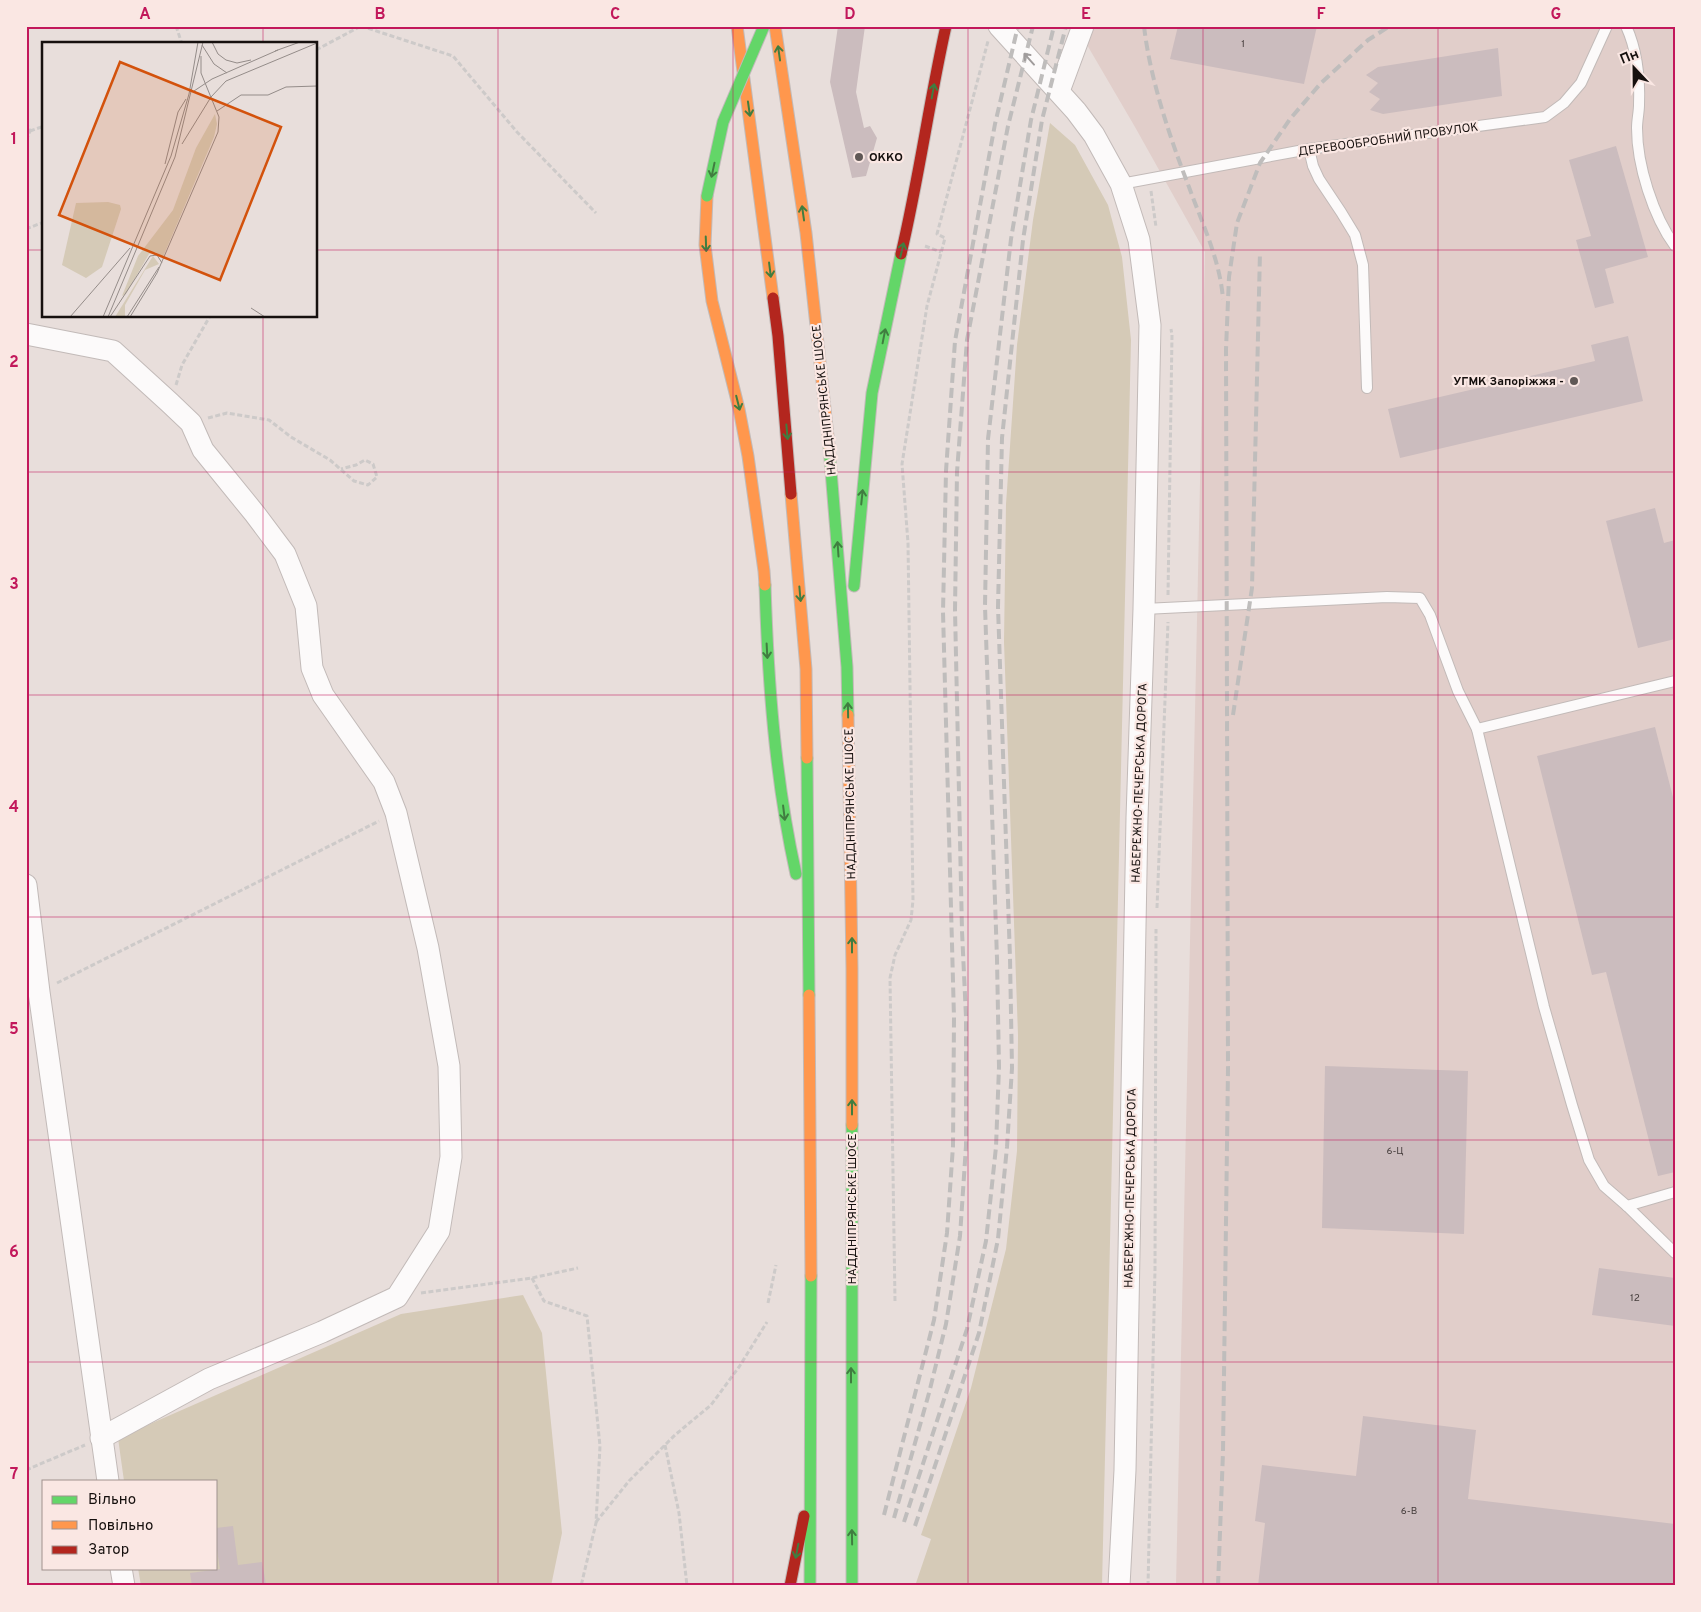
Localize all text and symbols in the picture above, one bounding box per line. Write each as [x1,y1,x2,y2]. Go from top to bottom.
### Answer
text: A [139,5,151,25]
text: B [374,5,386,25]
text: C [610,5,620,25]
text: D [844,5,856,25]
text: E [1081,5,1091,25]
text: F [1316,5,1326,25]
text: G [1551,5,1561,25]
house number: 1 [1241,38,1245,51]
inset map [42,42,318,318]
north arrow [1608,42,1658,92]
one-way arrow [774,45,784,61]
text: Пн [1618,46,1642,69]
one-way arrow [1023,52,1035,65]
one-way arrow [928,83,938,99]
one-way arrow [744,101,754,117]
street label: ДЕРЕВООБРОБНИЙ ПРОВУЛОК [1297,119,1479,161]
text: 1 [11,130,17,150]
place label: ОККО [869,150,903,166]
marker: ОККО [853,151,865,163]
one-way arrow [707,162,717,178]
one-way arrow [798,206,808,222]
one-way arrow [701,236,711,252]
one-way arrow [898,243,907,259]
one-way arrow [765,262,775,278]
street label: НАДДНІПРЯНСЬКЕ ШОСЕ [809,324,841,476]
one-way arrow [879,328,889,344]
text: 2 [9,353,19,373]
place label: УГМК Запоріжжя - [1453,374,1564,390]
marker: УГМК Запоріжжя - [1568,375,1580,387]
one-way arrow [734,395,743,411]
one-way arrow [782,424,791,440]
one-way arrow [857,489,867,505]
one-way arrow [833,541,843,557]
text: 3 [9,575,19,595]
one-way arrow [795,586,804,602]
one-way arrow [763,643,772,659]
street label: НАБЕРЕЖНО-ПЕЧЕРСЬКА ДОРОГА [1129,683,1151,883]
one-way arrow [844,702,853,718]
street label: НАДДНІПРЯНСЬКЕ ШОСЕ [842,728,860,880]
text: 4 [9,798,19,818]
one-way arrow [779,804,789,820]
one-way arrow [847,937,857,953]
text: 5 [9,1020,19,1040]
street label: НАБЕРЕЖНО-ПЕЧЕРСЬКА ДОРОГА [1121,1088,1141,1288]
one-way arrow [847,1099,857,1116]
street label: НАДДНІПРЯНСЬКЕ ШОСЕ [845,1133,861,1285]
house number: 6-Ц [1386,1145,1404,1158]
text: 6 [9,1243,19,1263]
house number: 12 [1630,1292,1640,1305]
one-way arrow [846,1367,856,1383]
text: 7 [10,1465,18,1485]
legend [42,1480,218,1570]
text: Вільно [88,1491,136,1510]
house number: 6-В [1401,1505,1417,1518]
text: Повільно [88,1517,153,1536]
one-way arrow [847,1529,856,1545]
text: Затор [88,1541,129,1560]
one-way arrow [791,1542,801,1558]

